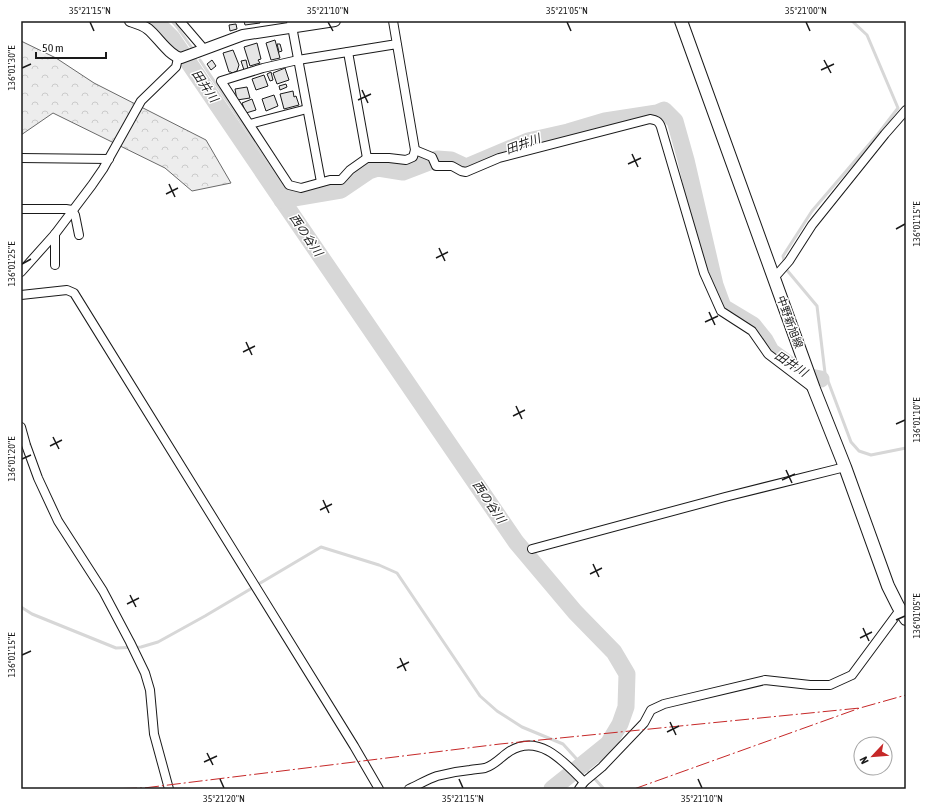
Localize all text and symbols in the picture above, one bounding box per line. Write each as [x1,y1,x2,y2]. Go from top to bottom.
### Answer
text: 35°21'15"N [69,5,111,16]
text: 35°21'10"N [307,5,349,16]
text: 35°21'05"N [546,5,588,16]
text: 35°21'00"N [785,5,827,16]
scale bar [36,34,106,60]
text: 50 m [42,41,64,55]
text: 136°01'30"E [6,45,17,90]
water label: 田井川 [189,67,222,106]
water label: 田井川 [504,131,544,157]
text: 136°01'15"E [911,201,922,246]
water label: 西の谷川 [287,211,326,260]
text: 136°01'25"E [6,241,17,286]
street label: 中野新旭線 [775,294,805,350]
water label: 田井川 [772,348,812,381]
text: 136°01'10"E [911,397,922,442]
text: 136°01'20"E [6,436,17,481]
water label: 西の谷川 [470,478,509,527]
text: 136°01'05"E [911,593,922,638]
text: 136°01'15"E [6,632,17,677]
north arrow [853,736,893,776]
text: N [857,755,871,766]
text: 35°21'20"N [203,793,245,804]
text: 35°21'15"N [442,793,484,804]
text: 35°21'10"N [681,793,723,804]

